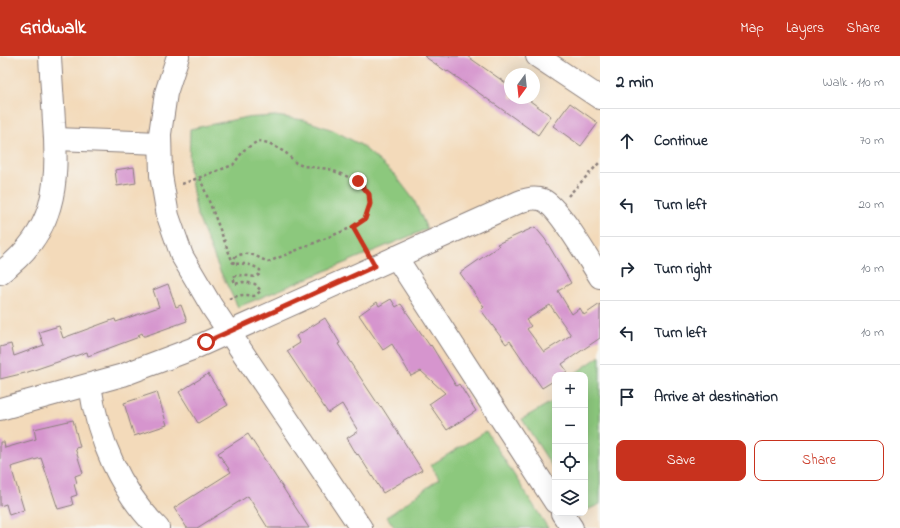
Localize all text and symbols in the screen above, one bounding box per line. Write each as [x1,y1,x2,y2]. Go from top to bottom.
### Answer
text: Gridwalk [20,15,86,42]
text: Map [740,18,764,39]
text: Layers [786,18,824,39]
text: Share [846,18,880,39]
north arrow [504,68,540,104]
text: 2 min [616,70,653,95]
text: Walk · 110 m [823,73,884,92]
icon: ahead [616,130,638,152]
text: Continue [654,130,708,152]
text: 70 m [860,131,884,150]
route end [349,172,367,190]
icon: left [616,194,638,216]
text: Turn left [654,194,707,216]
text: 20 m [859,195,884,214]
icon: right [616,258,638,280]
text: Turn right [654,258,712,280]
text: 10 m [861,259,884,278]
icon: left [616,322,638,344]
text: Turn left [654,322,707,344]
text: 10 m [861,323,884,342]
route start [197,333,215,351]
map controls [552,372,588,516]
button: + [552,372,588,408]
icon: arrive [616,386,638,408]
text: Arrive at destination [654,386,778,408]
button: − [552,408,588,444]
button: Save [616,440,746,481]
button: Share [754,440,884,481]
button: locate [552,444,588,480]
button: layers [552,480,588,516]

